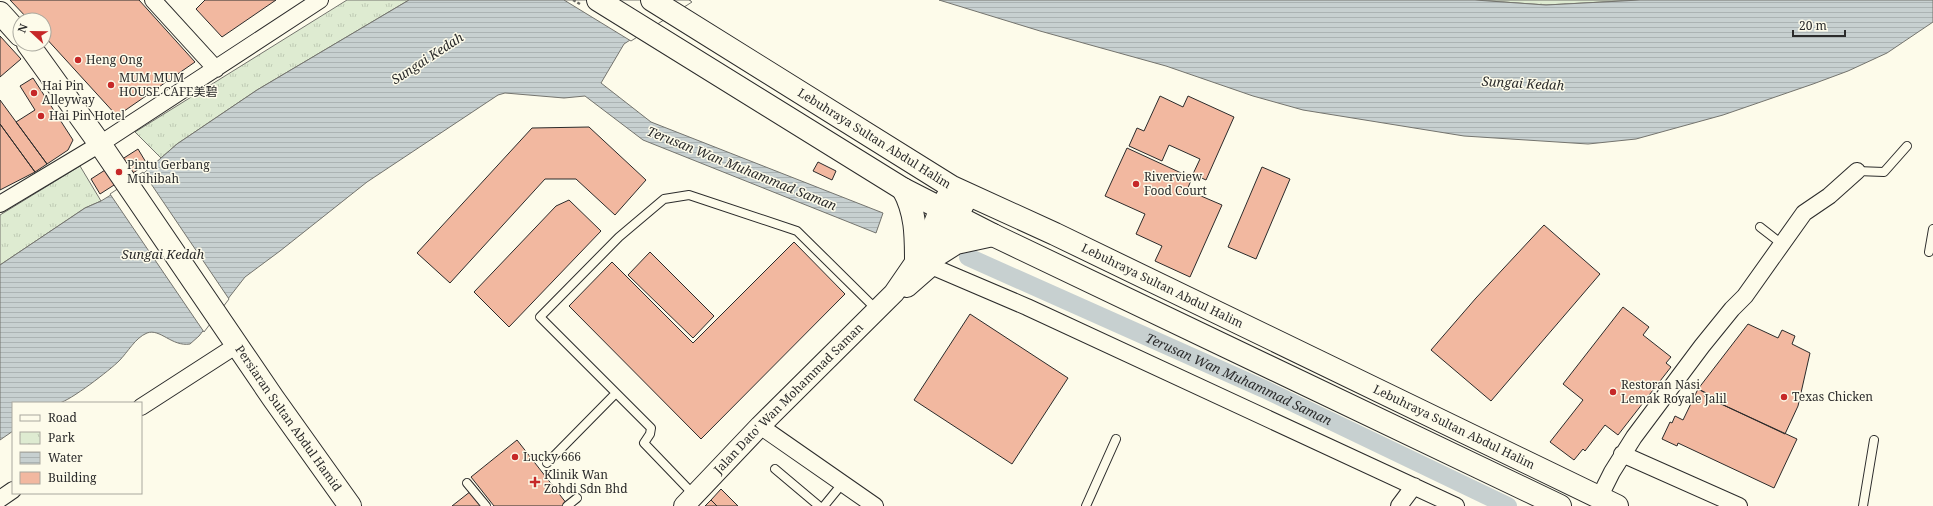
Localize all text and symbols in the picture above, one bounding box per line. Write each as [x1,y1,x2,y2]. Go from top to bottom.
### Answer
north arrow [12,12,52,52]
scale bar [1793,12,1845,38]
text: 20 m [1799,17,1827,34]
text: N [14,21,31,35]
water label: Sungai Kedah [387,28,467,88]
place label: Heng Ong [86,51,143,68]
marker: Heng Ong [73,55,83,65]
place label: MUM MUM HOUSE CAFE美碧 [119,69,218,100]
water label: Sungai Kedah [1481,72,1565,94]
place label: Hai Pin Alleyway [42,77,95,108]
marker: MUM MUM HOUSE CAFE美碧 [106,80,116,90]
street label: Lebuhraya Sultan Abdul Halim [795,84,955,192]
marker: Hai Pin Alleyway [29,88,39,98]
place label: Hai Pin Hotel [49,107,125,124]
marker: Hai Pin Hotel [36,111,46,121]
water label: Terusan Wan Muhammad Saman [645,122,840,214]
place label: Pintu Gerbang Muhibah [127,156,210,187]
marker: Pintu Gerbang Muhibah [114,167,124,177]
place label: Riverview Food Court [1144,168,1207,199]
marker: Riverview Food Court [1131,179,1141,189]
street label: Lebuhraya Sultan Abdul Halim [1079,239,1246,332]
water label: Sungai Kedah [122,245,205,263]
street label: Jalan Dato' Wan Mohammad Saman [709,319,867,478]
water label: Terusan Wan Muhammad Saman [1143,328,1335,429]
street label: Persiaran Sultan Abdul Hamid [232,342,346,495]
place label: Restoran Nasi Lemak Royale Jalil [1621,376,1727,407]
street label: Lebuhraya Sultan Abdul Halim [1370,380,1538,473]
marker: Restoran Nasi Lemak Royale Jalil [1608,387,1618,397]
place label: Texas Chicken [1792,388,1873,405]
marker: Texas Chicken [1779,392,1789,402]
legend [12,402,142,494]
text: Road [48,409,78,426]
text: Park [48,429,76,446]
place label: Lucky 666 [523,448,581,465]
text: Water [48,449,83,466]
marker: Lucky 666 [510,452,520,462]
place label: Klinik Wan Zohdi Sdn Bhd [544,466,628,497]
text: Building [48,469,97,486]
marker: Klinik Wan Zohdi Sdn Bhd [529,476,541,488]

